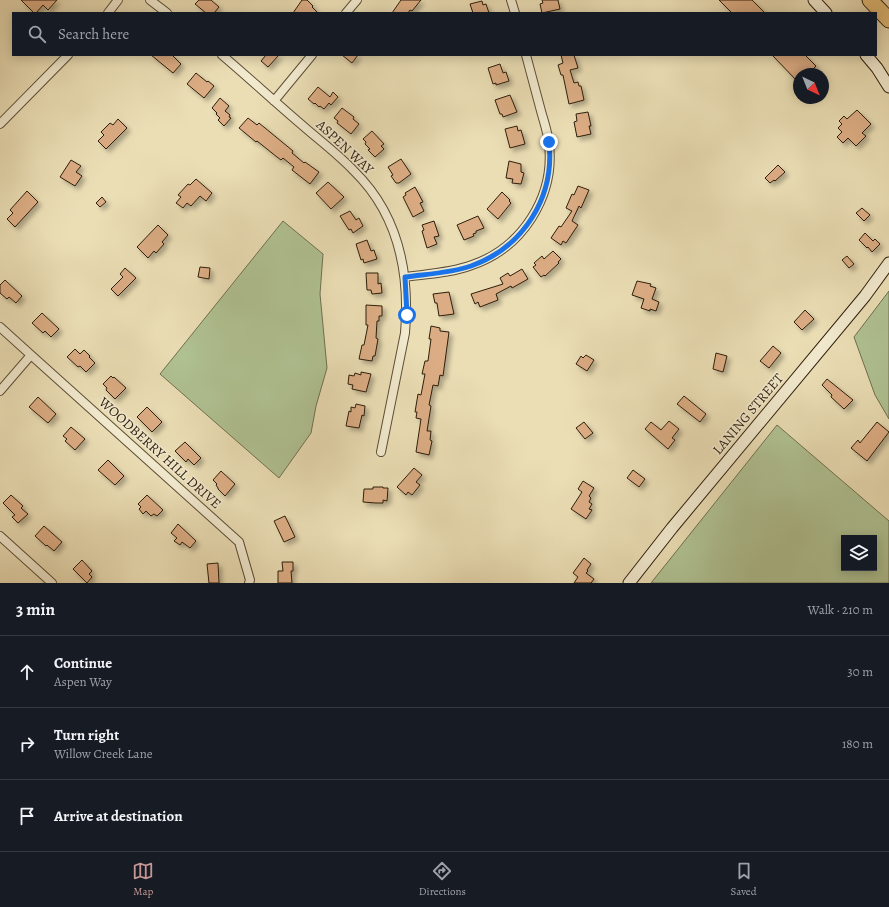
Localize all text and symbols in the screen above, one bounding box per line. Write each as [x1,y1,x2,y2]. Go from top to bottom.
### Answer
search box [12,12,877,56]
icon: search [26,23,48,45]
text: Search here [58,24,129,44]
north arrow [793,68,829,104]
street label: ASPEN WAY [311,115,378,179]
route end [540,133,558,151]
route start [398,306,416,324]
street label: LANING STREET [708,369,788,459]
street label: WOODBERRY HILL DRIVE [94,392,225,513]
map controls [841,535,877,571]
button: layers [841,535,877,571]
text: 3 min [16,598,55,621]
text: Walk · 210 m [808,601,873,618]
text: Continue [54,653,112,673]
icon: ahead [16,661,38,683]
text: 30 m [847,663,873,680]
text: Aspen Way [54,673,112,690]
text: Turn right [54,725,119,745]
icon: right [16,733,38,755]
text: 180 m [842,735,873,752]
text: Willow Creek Lane [54,745,153,762]
icon: arrive [16,805,38,827]
text: Arrive at destination [54,806,183,826]
tab: Map [132,860,154,899]
tab: Directions [419,860,466,899]
tab: Saved [731,860,757,899]

